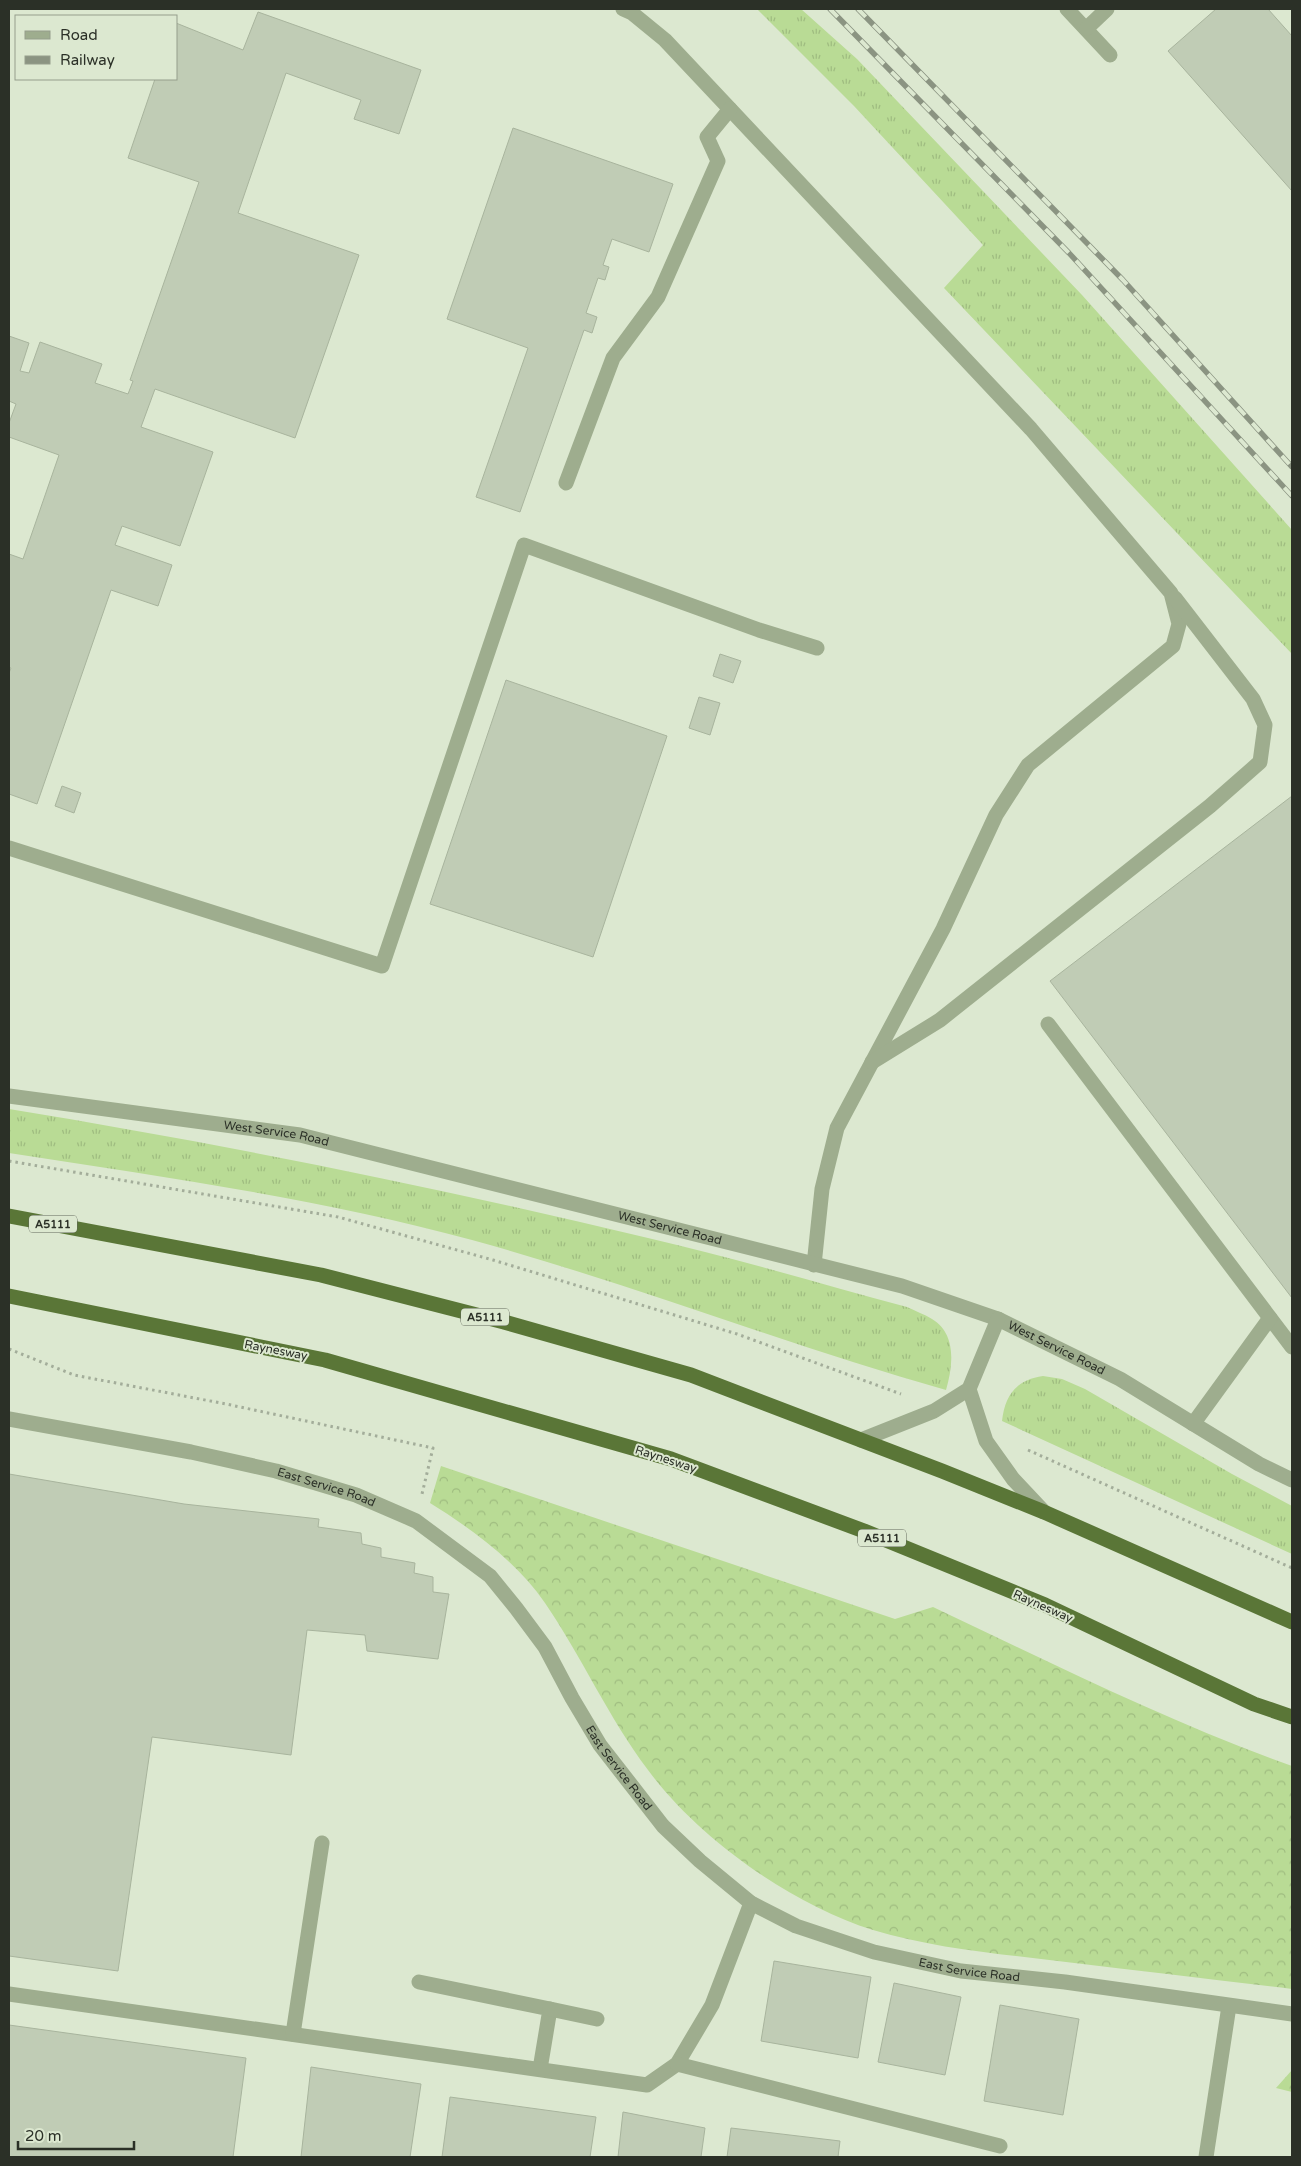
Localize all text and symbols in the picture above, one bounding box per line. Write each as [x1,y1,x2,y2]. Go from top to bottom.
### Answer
legend [15,15,178,80]
text: Road [60,26,98,44]
text: Railway [60,51,115,69]
street label: West Service Road [223,1118,330,1149]
street label: West Service Road [617,1208,723,1248]
road number: A5111 [29,1216,77,1232]
road number: A5111 [461,1308,509,1325]
street label: West Service Road [1006,1318,1107,1378]
street label: Raynesway [243,1337,309,1363]
street label: Raynesway [633,1442,699,1476]
street label: East Service Road [276,1465,378,1510]
road number: A5111 [858,1530,906,1546]
street label: Raynesway [1011,1587,1076,1626]
street label: East Service Road [583,1723,655,1813]
street label: East Service Road [917,1955,1021,1984]
scale bar [18,2118,134,2150]
text: 20 m [25,2127,62,2145]

